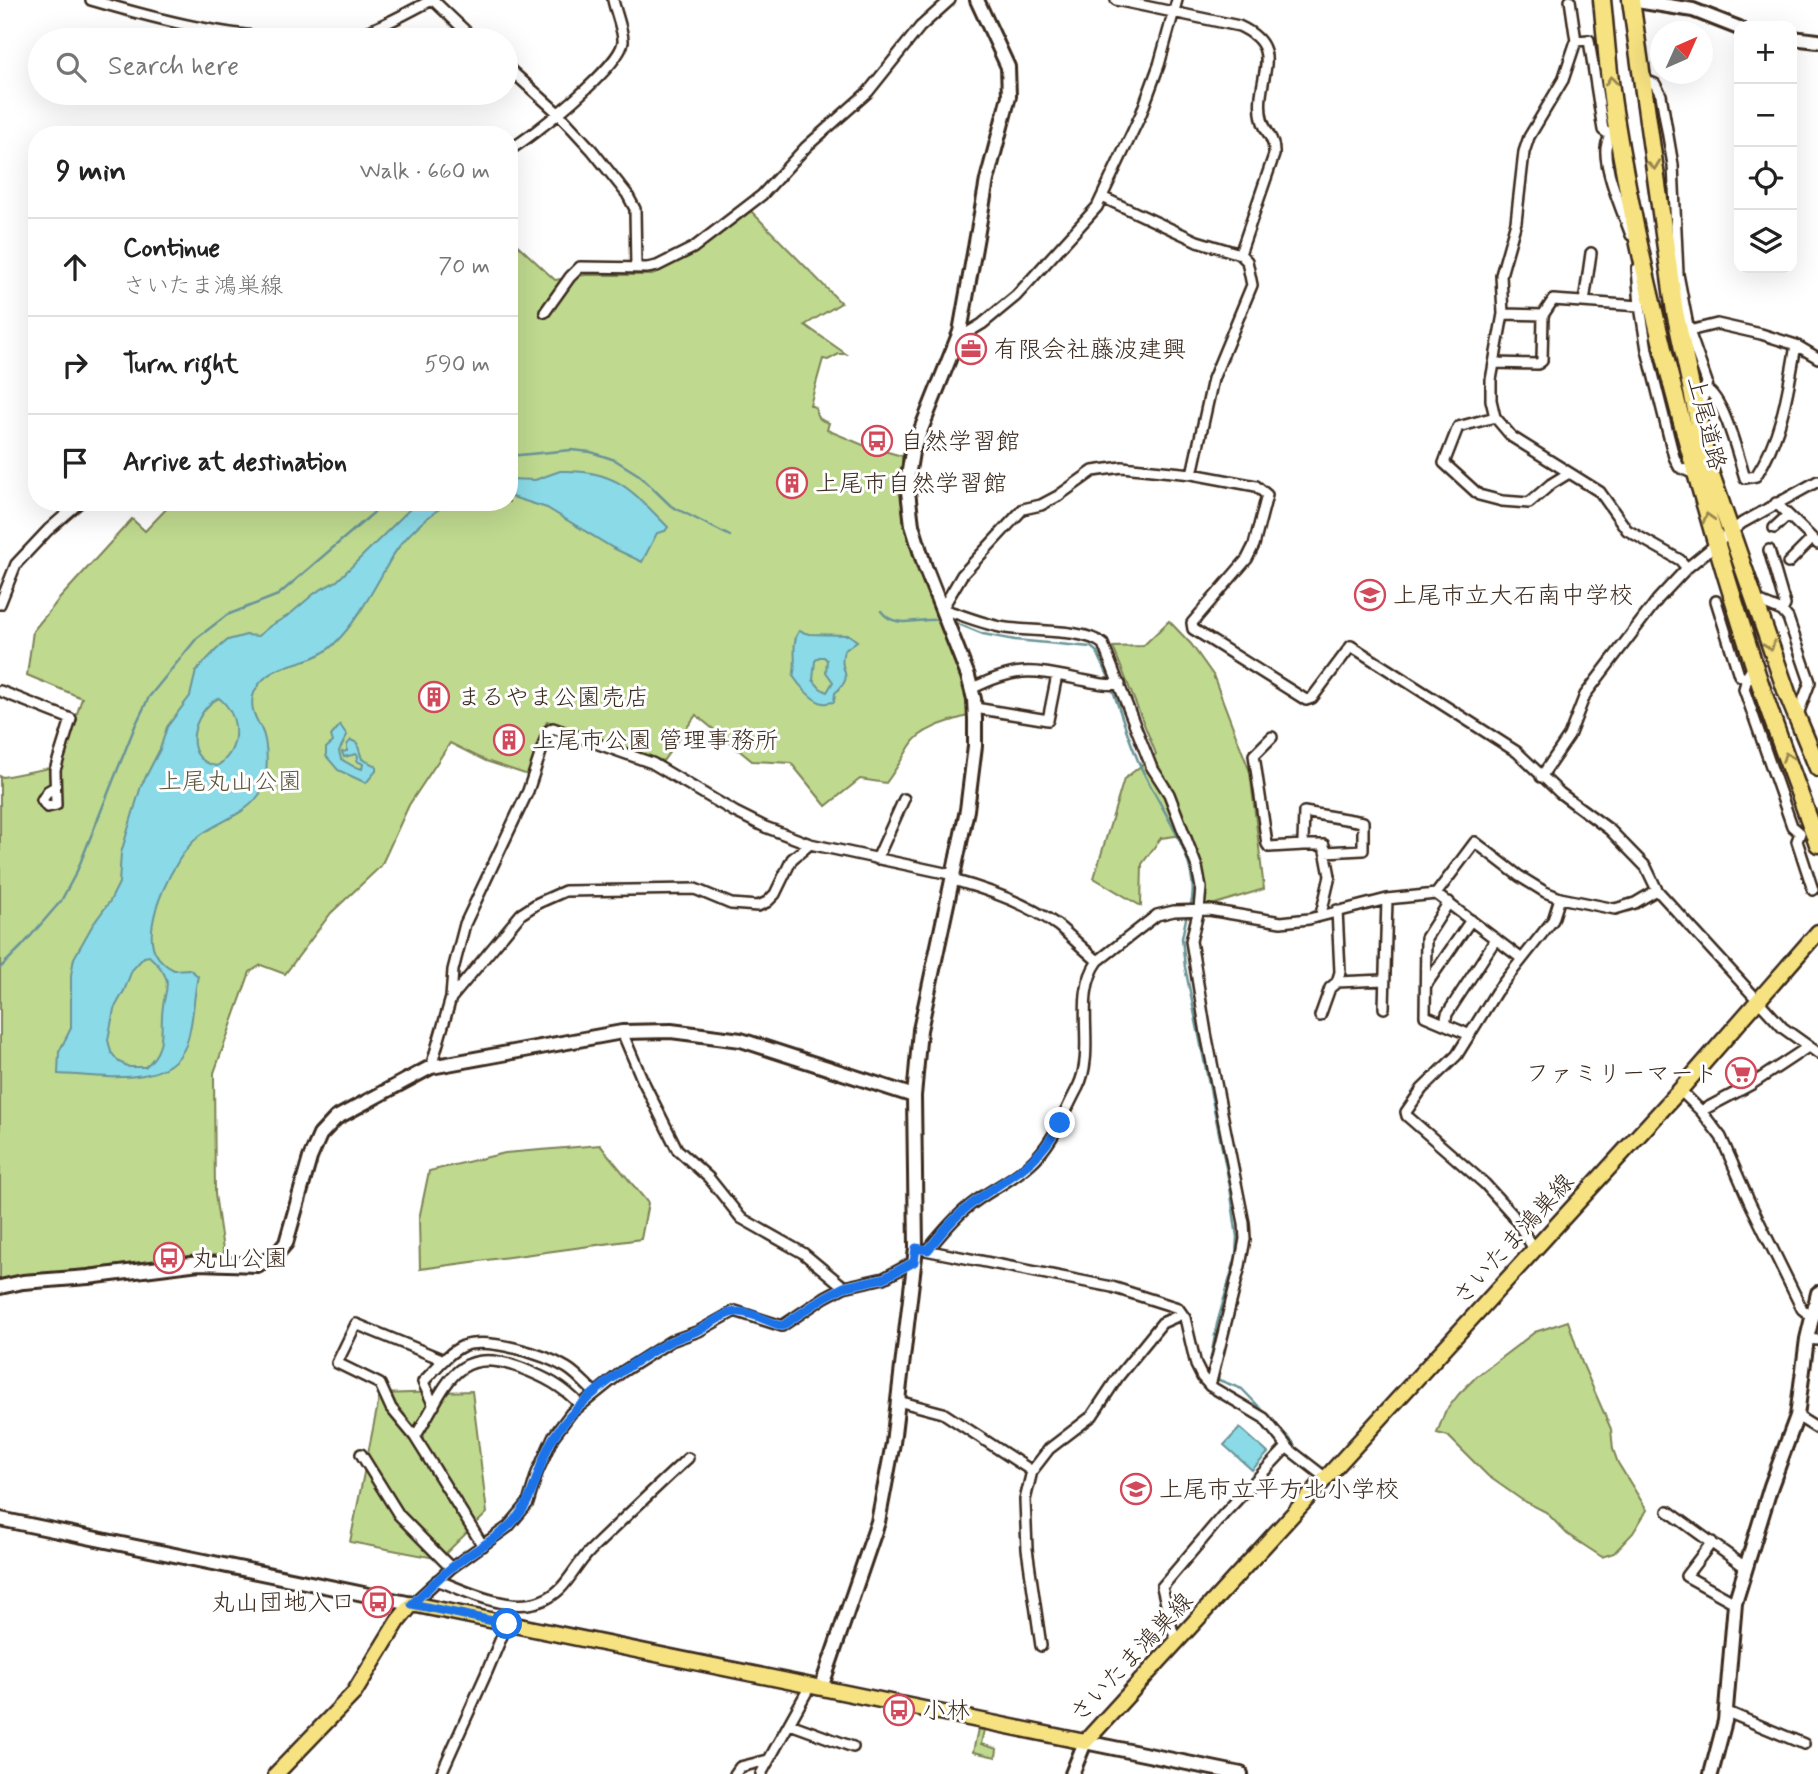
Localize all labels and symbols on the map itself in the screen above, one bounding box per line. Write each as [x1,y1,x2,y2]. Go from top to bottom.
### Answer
north arrow [1650,21,1713,84]
one-way arrow [1603,75,1618,87]
one-way arrow [1646,159,1661,171]
office icon: 有限会社藤波建興 [954,332,988,366]
place label: 有限会社藤波建興 [994,335,1186,366]
street label: 上尾道路 [1679,373,1732,474]
bus stop icon: 自然学習館 [860,424,894,458]
place label: 自然学習館 [900,427,1020,458]
building icon: 上尾市自然学習館 [775,466,809,500]
place label: 上尾市自然学習館 [815,469,1007,500]
one-way arrow [1702,512,1717,524]
school or university icon: 上尾市立大石南中学校 [1353,578,1387,612]
place label: 上尾市立大石南中学校 [1393,581,1633,612]
one-way arrow [1762,640,1776,652]
building icon: まるやま公園売店 [417,680,451,714]
place label: まるやま公園売店 [457,683,649,714]
building icon: 上尾市公園 管理事務所 [492,723,526,757]
place label: 上尾市公園 管理事務所 [532,726,778,757]
one-way arrow [1781,751,1795,763]
park label: 上尾丸山公園 [158,767,302,798]
supermarket icon: ファミリーマート [1724,1056,1758,1090]
place label: ファミリーマート [1526,1059,1718,1090]
route end [1044,1107,1075,1138]
street label: さいたま鴻巣線 [1447,1168,1582,1312]
bus stop icon: 丸山公園 [152,1241,186,1275]
place label: 丸山公園 [192,1244,288,1275]
school or university icon: 上尾市立平方北小学校 [1119,1472,1153,1506]
place label: 上尾市立平方北小学校 [1159,1475,1399,1506]
bus stop icon: 丸山団地入口 [361,1585,395,1619]
street label: さいたま鴻巣線 [1064,1586,1200,1730]
place label: 丸山団地入口 [211,1588,355,1619]
route start [491,1608,522,1639]
bus stop icon: 小林 [882,1693,916,1727]
place label: 小林 [922,1696,970,1727]

